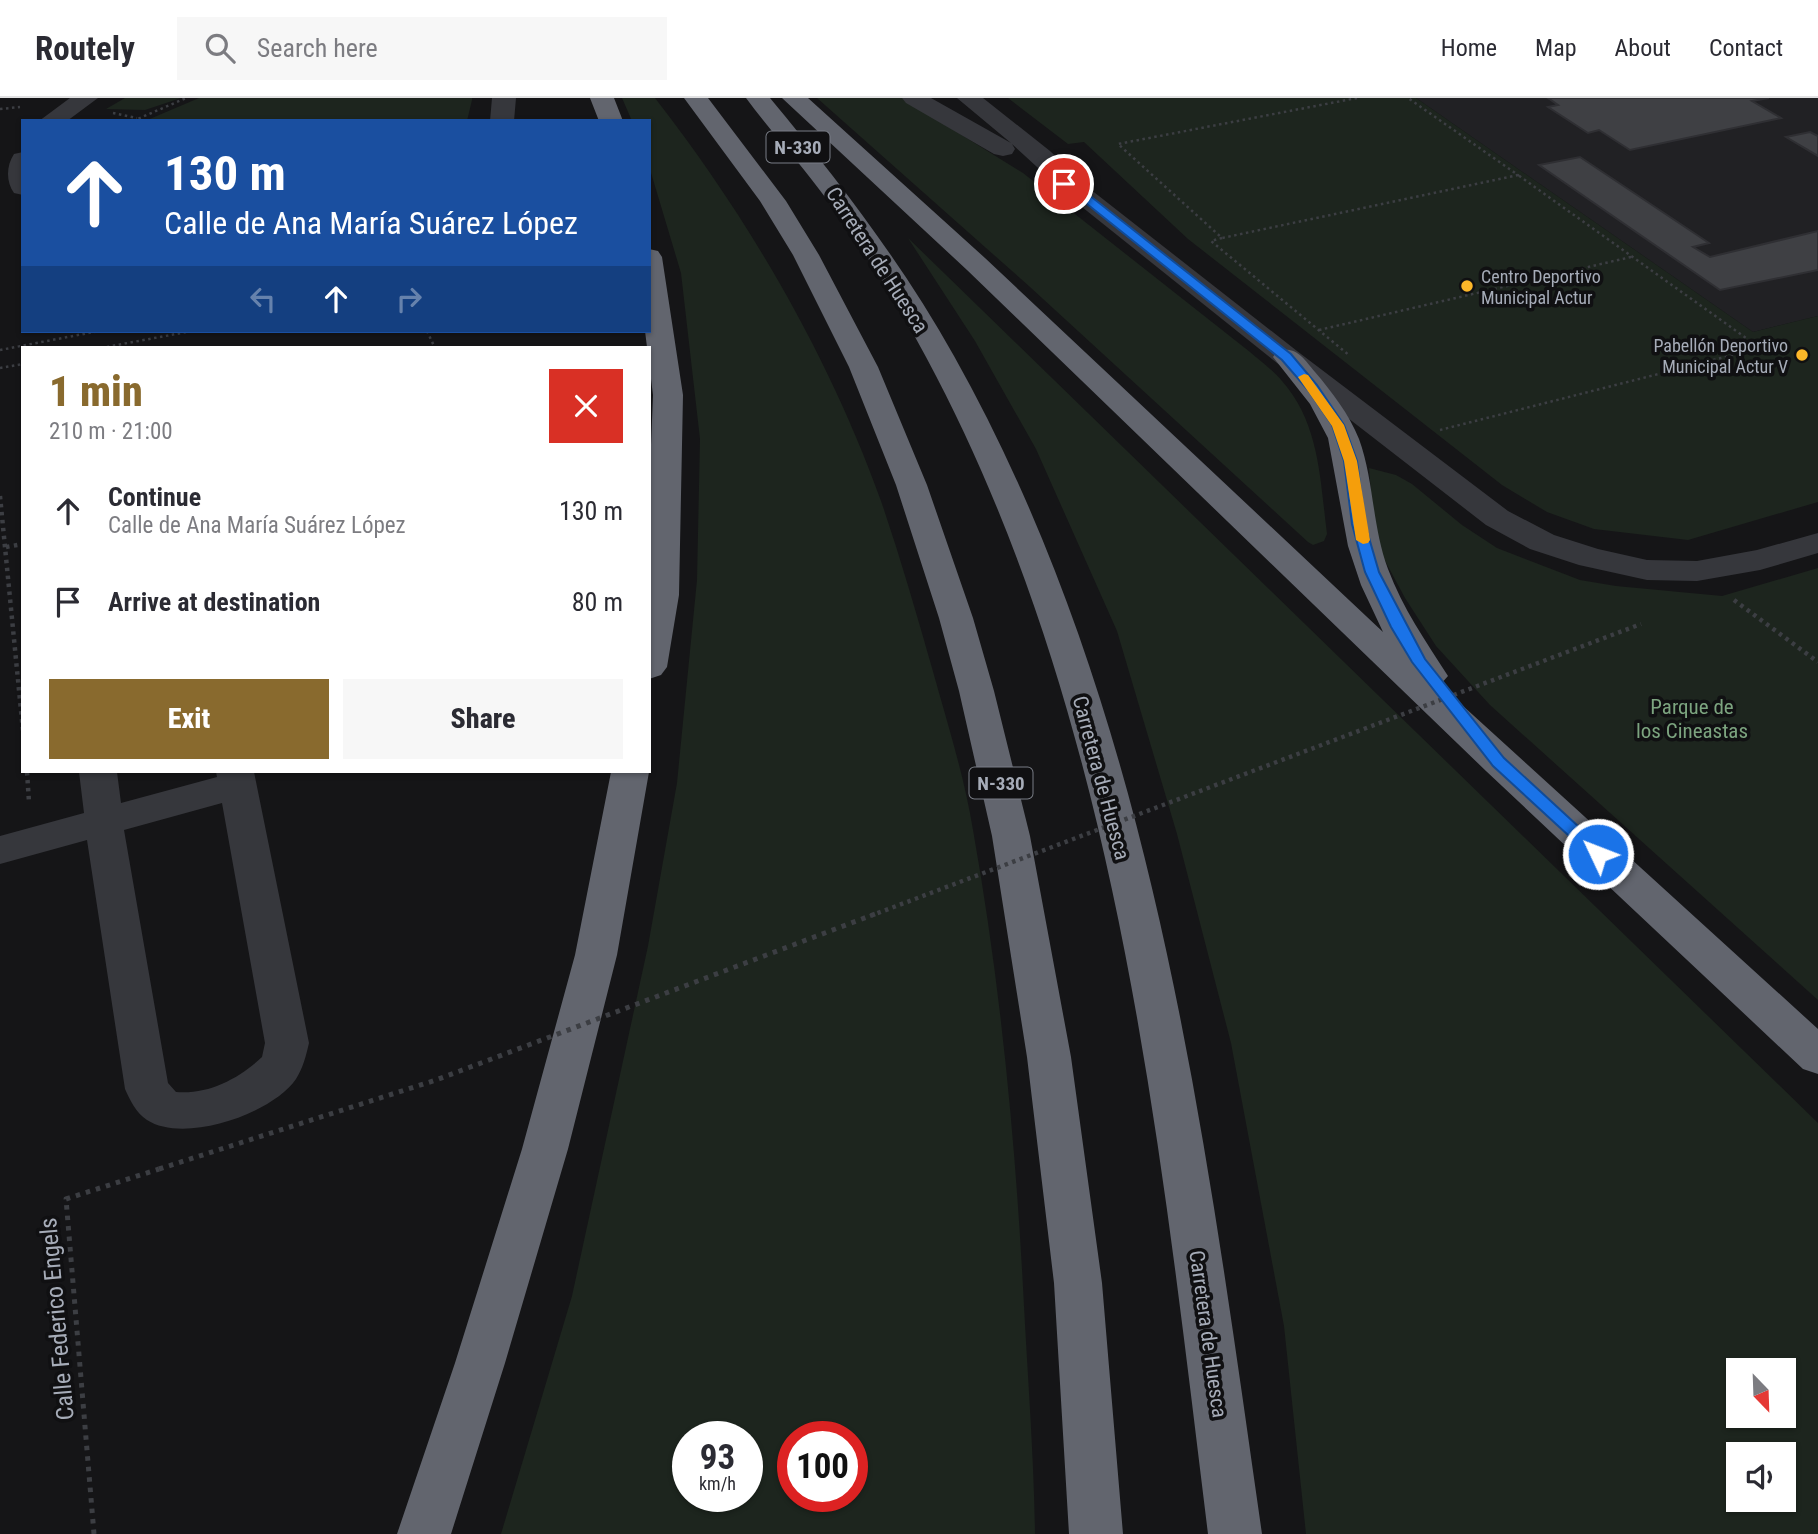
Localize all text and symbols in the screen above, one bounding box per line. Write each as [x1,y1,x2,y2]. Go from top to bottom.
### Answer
search box [177,17,667,80]
text: Routely [35,29,135,68]
icon: search [201,29,239,67]
text: Search here [257,33,378,63]
text: Home [1441,34,1497,62]
text: Map [1535,34,1577,62]
text: About [1615,34,1671,62]
text: Contact [1709,34,1783,62]
road number: N-330 [766,132,830,162]
text: 130 m [164,145,286,202]
icon: ahead [49,147,140,238]
pin [1034,154,1094,214]
icon: arrive [1045,165,1083,203]
street label: Carretera de Huesca [821,183,933,337]
text: Calle de Ana María Suárez López [164,204,578,242]
place label: Centro Deportivo Municipal Actur [1481,266,1601,308]
marker: Centro Deportivo Municipal Actur [1459,278,1475,294]
icon: left [244,280,282,318]
icon: ahead [317,280,355,318]
icon: right [390,280,428,318]
place label: Pabellón Deportivo Municipal Actur V [1653,335,1788,377]
marker: Pabellón Deportivo Municipal Actur V [1794,347,1810,363]
text: 1 min [49,367,143,416]
button: close [549,369,623,443]
text: 210 m · 21:00 [49,418,173,445]
text: Continue [108,482,201,512]
icon: ahead [49,492,87,530]
text: 130 m [559,496,623,526]
text: Calle de Ana María Suárez López [108,512,406,539]
icon: arrive [49,583,87,621]
text: Arrive at destination [108,587,320,617]
text: 80 m [572,587,623,617]
button: Exit [49,679,329,759]
button: Share [343,679,623,759]
street label: Carretera de Huesca [1068,693,1134,863]
park label: Parque de los Cineastas [1636,695,1748,743]
road number: N-330 [970,768,1032,798]
position arrow [1561,817,1635,891]
street label: Calle Federico Engels [34,1217,80,1421]
street label: Carretera de Huesca [1184,1249,1232,1419]
north arrow [1726,1358,1796,1428]
map controls [1726,1358,1796,1512]
speed limit sign: 100 [777,1421,868,1512]
text: 93 [700,1437,735,1478]
button: sound [1726,1442,1796,1512]
text: km/h [699,1473,736,1494]

